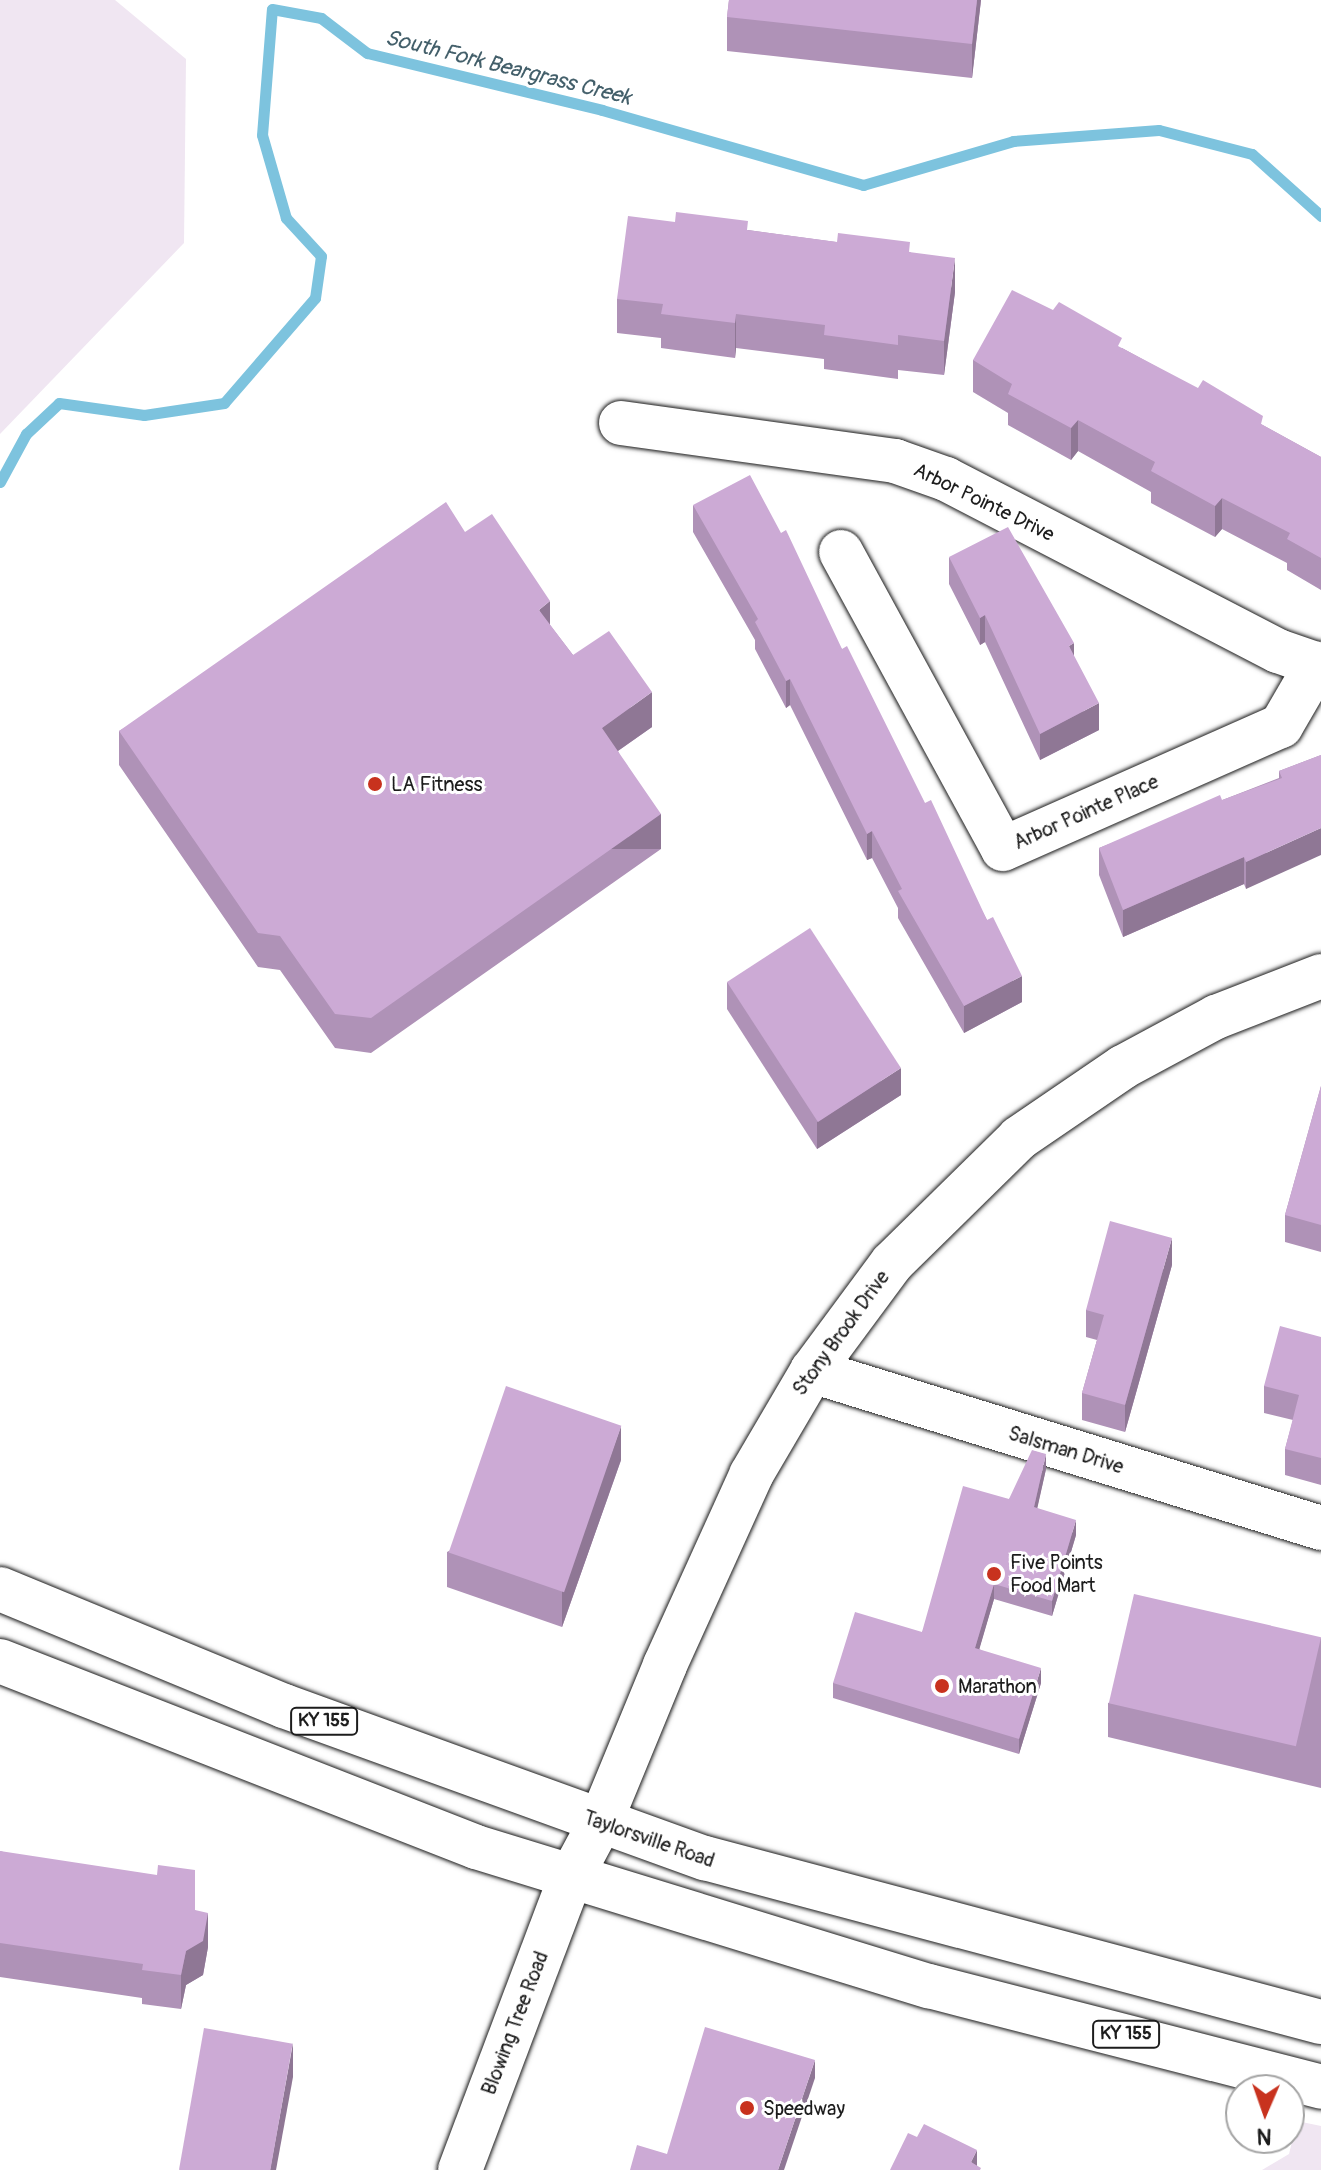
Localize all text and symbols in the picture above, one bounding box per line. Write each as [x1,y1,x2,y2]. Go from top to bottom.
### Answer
water label: South Fork Beargrass Creek [382,25,634,111]
street label: Arbor Pointe Drive [910,458,1058,546]
street label: Arbor Pointe Place [1010,769,1162,855]
place label: LA Fitness [391,772,482,796]
marker: LA Fitness [366,775,384,793]
street label: Stony Brook Drive [788,1266,894,1400]
street label: Salsman Drive [1005,1421,1127,1479]
place label: Five Points Food Mart [1010,1550,1103,1597]
marker: Five Points Food Mart [985,1565,1003,1583]
place label: Marathon [958,1674,1037,1698]
marker: Marathon [933,1677,951,1695]
road number: KY 155 [290,1707,358,1735]
street label: Taylorsville Road [580,1805,718,1873]
street label: Blowing Tree Road [477,1948,553,2098]
road number: KY 155 [1092,2020,1160,2048]
north arrow [1225,2074,1305,2154]
place label: Speedway [763,2096,845,2120]
marker: Speedway [738,2099,756,2117]
text: N [1256,2122,1272,2150]

